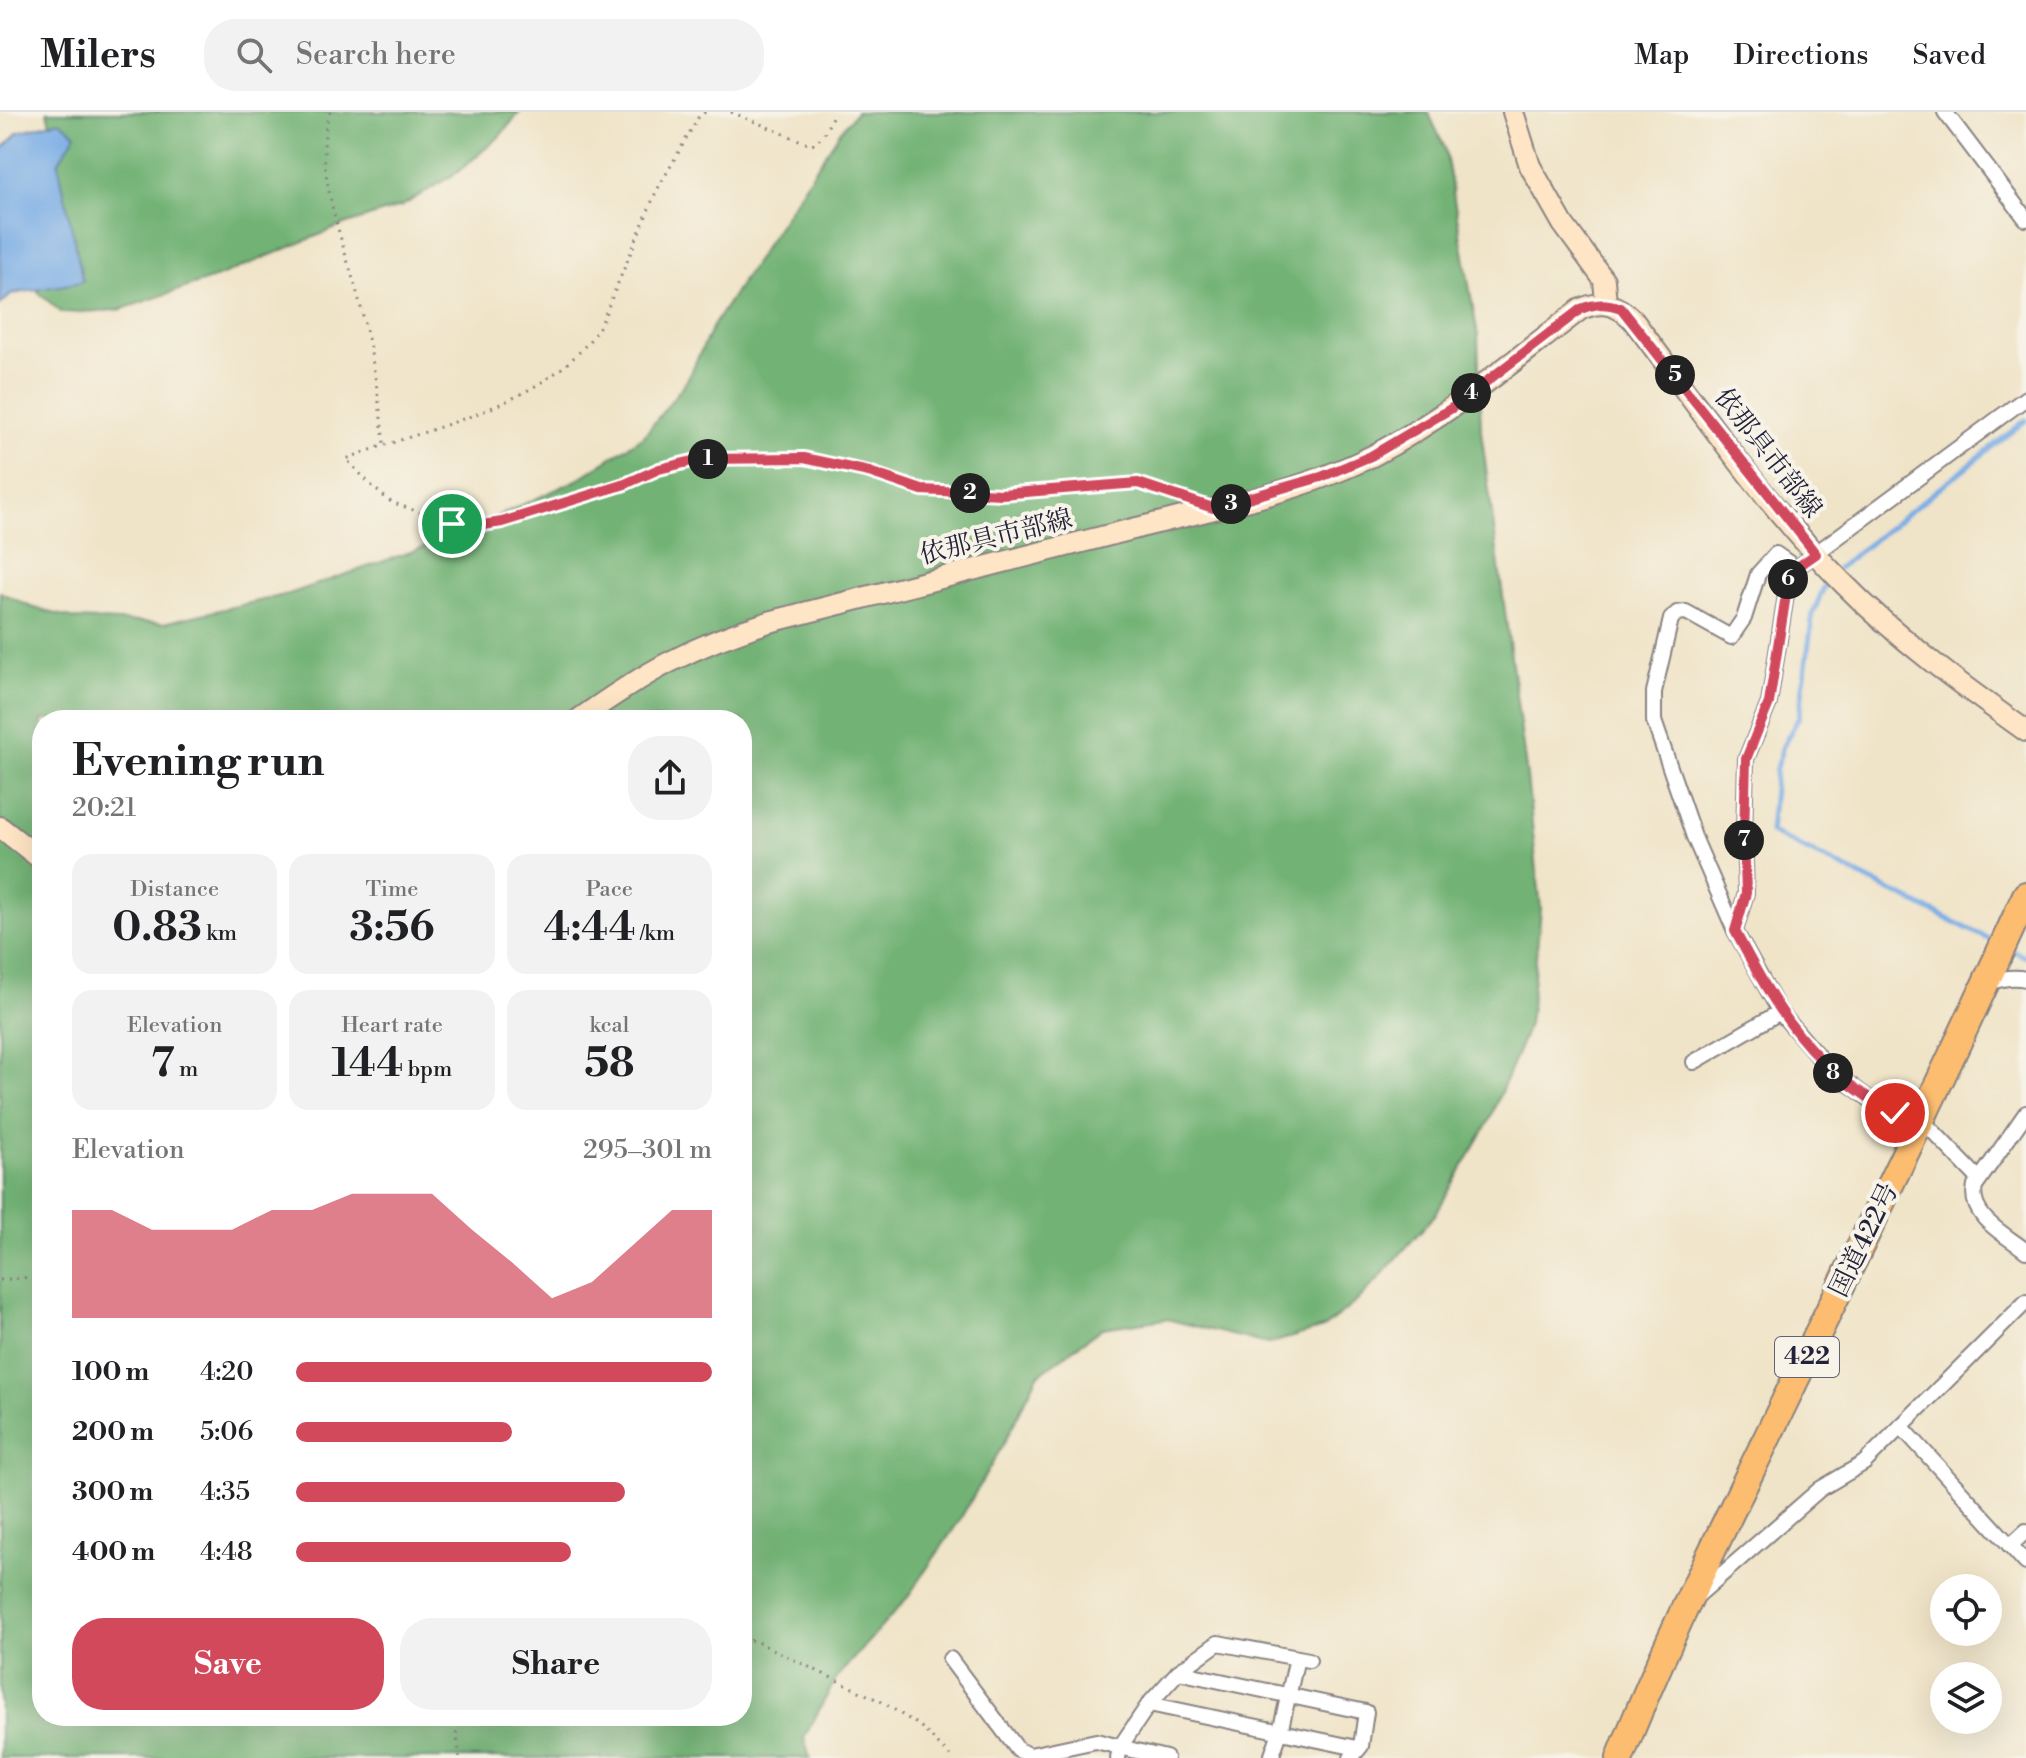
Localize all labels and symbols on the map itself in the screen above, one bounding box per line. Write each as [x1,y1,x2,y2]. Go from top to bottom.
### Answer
pin: 5 [1655,355,1695,395]
pin: 4 [1451,373,1491,413]
street label: 依那具市部線 [1707,382,1829,524]
pin: 1 [688,439,728,479]
pin: 2 [950,473,990,513]
pin: 3 [1211,484,1251,524]
pin [418,490,486,558]
street label: 依那具市部線 [916,503,1076,571]
pin: 6 [1768,559,1808,599]
pin: 7 [1724,820,1764,860]
pin: 8 [1813,1053,1853,1093]
pin [1861,1079,1929,1147]
street label: 国道422号 [1823,1178,1905,1302]
road number: 422 [1775,1337,1839,1377]

